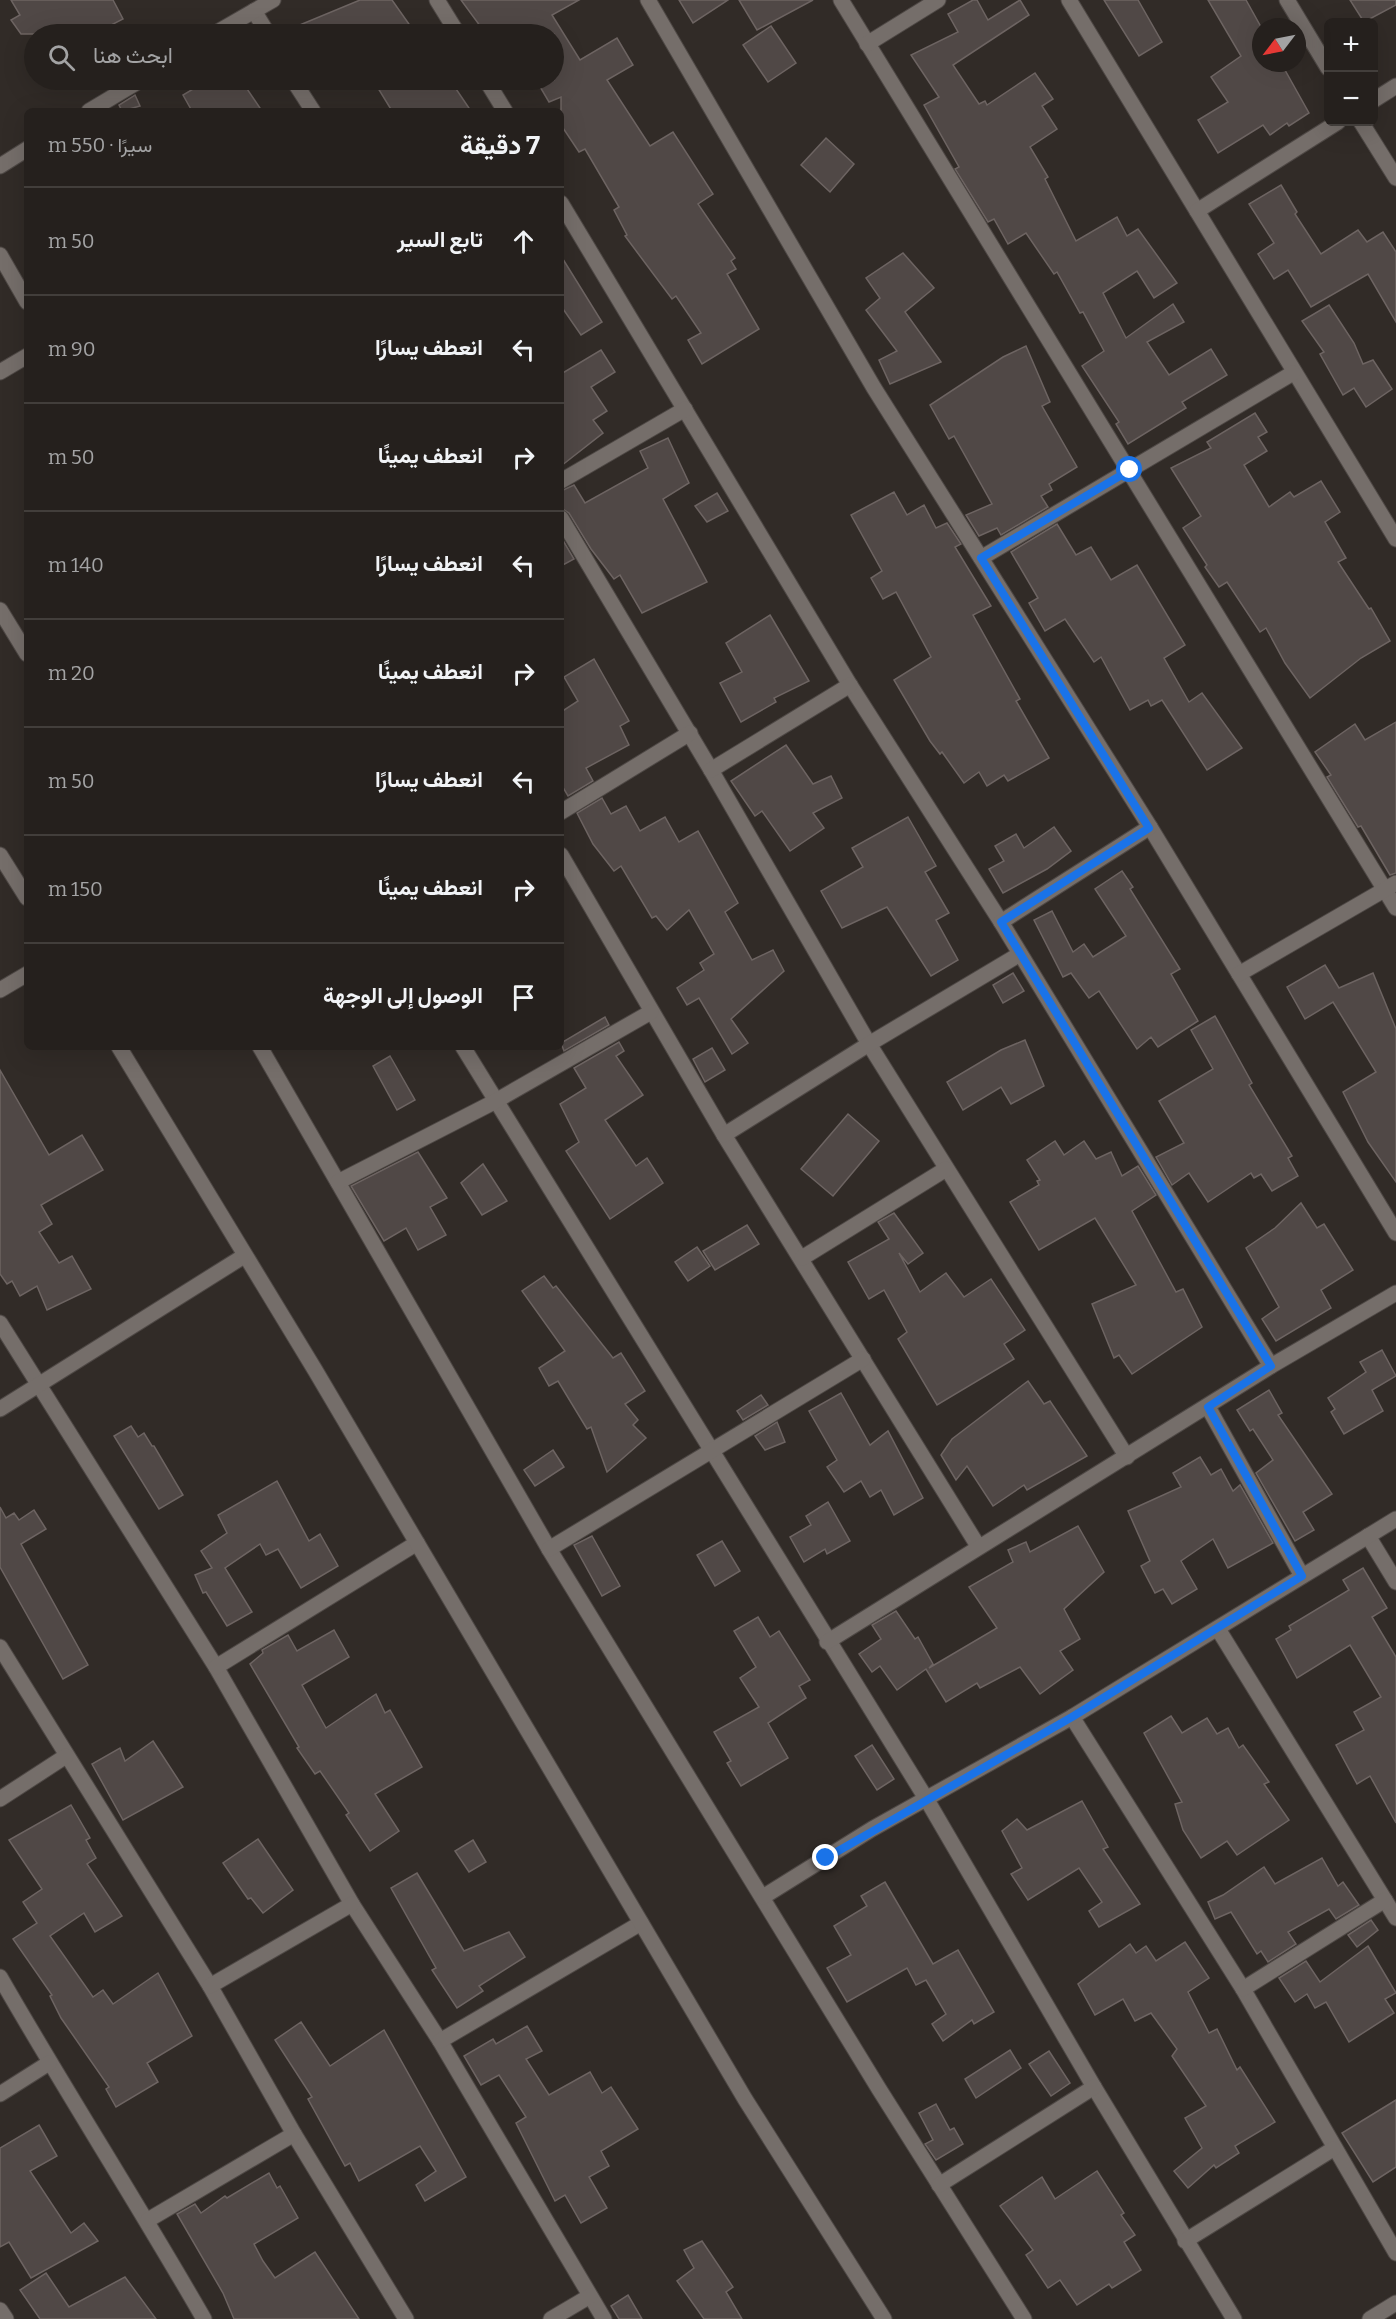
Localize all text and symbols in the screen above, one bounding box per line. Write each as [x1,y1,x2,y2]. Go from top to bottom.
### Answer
north arrow [1252,18,1306,72]
map controls [1324,18,1378,126]
button: + [1324,18,1378,72]
search box [24,24,564,90]
icon: search [45,41,78,74]
text: ابحث هنا [93,42,173,69]
button: − [1324,72,1378,126]
text: 7 دقيقة [460,130,540,161]
text: سيرًا · 550 m [48,133,152,157]
icon: ahead [507,225,540,258]
text: تابع السير [397,226,483,253]
text: 50 m [48,229,95,253]
icon: left [507,333,540,366]
text: انعطف يسارًا [375,334,483,361]
text: 90 m [48,337,96,361]
icon: right [507,441,540,474]
text: انعطف يمينًا [378,442,483,469]
text: 50 m [48,445,95,469]
route start [1116,456,1142,482]
icon: left [507,549,540,582]
text: انعطف يسارًا [375,550,483,577]
text: 140 m [48,553,104,577]
icon: right [507,657,540,690]
text: انعطف يمينًا [378,658,483,685]
text: 20 m [48,661,95,685]
icon: left [507,765,540,798]
text: انعطف يسارًا [375,766,483,793]
text: 50 m [48,769,95,793]
icon: right [507,873,540,906]
text: انعطف يمينًا [378,874,483,901]
text: 150 m [48,877,103,901]
icon: arrive [507,981,540,1014]
text: الوصول إلى الوجهة [323,982,483,1009]
route end [812,1844,838,1870]

